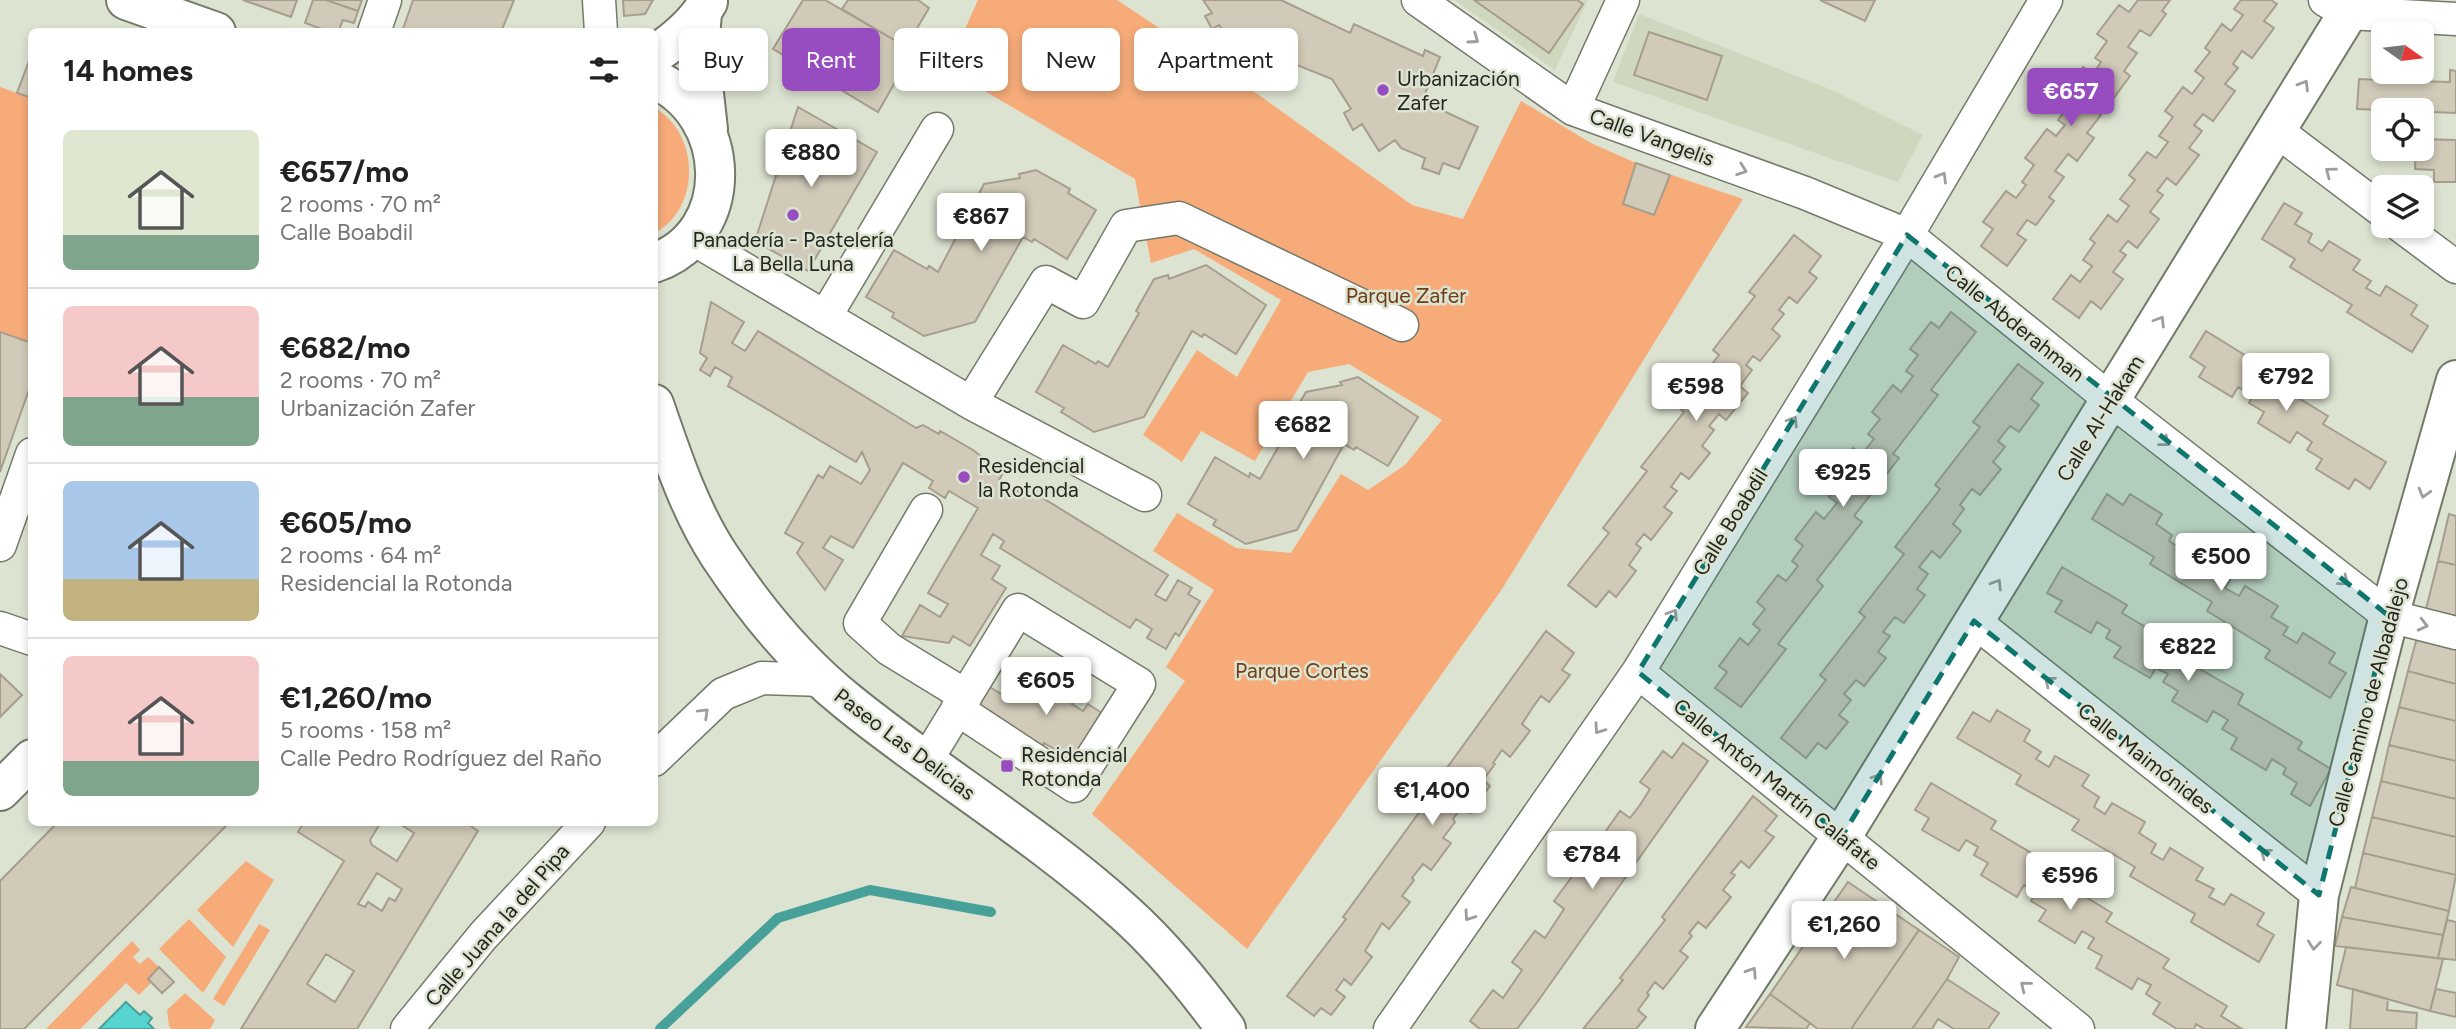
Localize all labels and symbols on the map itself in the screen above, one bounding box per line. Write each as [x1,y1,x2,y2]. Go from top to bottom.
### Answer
north arrow [2371,21,2434,84]
one-way arrow [1466,31,1479,43]
place label: Urbanización Zafer [1397,66,1520,115]
pin: €657 [2030,68,2112,128]
one-way arrow [2296,80,2309,93]
marker: Urbanización Zafer [1375,82,1391,98]
street label: Calle Vangelis [1586,103,1718,171]
pin: €880 [770,130,852,189]
one-way arrow [1735,162,1747,176]
one-way arrow [2325,167,2338,180]
one-way arrow [1933,171,1946,184]
pin: €867 [940,194,1022,253]
marker: Panadería - Pastelería La Bella Luna [785,207,801,223]
place label: Panadería - Pastelería La Bella Luna [692,227,894,276]
street label: Calle Abderahman [1940,259,2090,387]
park label: Parque Zafer [1346,283,1466,308]
one-way arrow [2151,315,2164,328]
street label: Calle Al-Hakam [2051,350,2149,486]
pin: €792 [2245,354,2327,413]
pin: €598 [1655,364,1737,423]
pin: €682 [1262,402,1344,461]
one-way arrow [1784,415,1797,428]
one-way arrow [2157,433,2170,446]
pin: €925 [1802,449,1884,509]
place label: Residencial la Rotonda [978,453,1084,502]
street label: Calle Boabdil [1687,464,1773,580]
marker: Residencial la Rotonda [956,469,972,485]
one-way arrow [2418,487,2433,499]
pin: €500 [2180,534,2262,593]
one-way arrow [2337,573,2349,586]
street label: Calle Camino de Albadalejo [2323,575,2413,829]
one-way arrow [1989,579,2002,592]
one-way arrow [1665,609,1678,622]
one-way arrow [2417,616,2429,631]
pin: €822 [2147,624,2229,683]
pin: €605 [1005,658,1087,717]
park label: Parque Cortes [1235,658,1369,683]
one-way arrow [2044,676,2056,689]
street label: Paseo Las Delicias [830,683,980,805]
street label: Calle Antón Martín Calafate [1669,693,1885,875]
street label: Calle Maimónides [2073,697,2219,819]
one-way arrow [696,708,709,721]
one-way arrow [1594,721,1607,734]
place label: Residencial Rotonda [1021,742,1127,791]
marker: Residencial Rotonda [999,758,1015,774]
pin: €1,400 [1375,768,1489,827]
one-way arrow [1869,772,1882,785]
pin: €784 [1551,832,1633,891]
street label: Calle Juana la del Pipa [420,839,574,1011]
one-way arrow [2261,848,2273,861]
pin: €596 [2029,852,2111,912]
pin: €1,260 [1787,902,1901,961]
one-way arrow [1464,908,1477,921]
one-way arrow [2307,940,2322,951]
one-way arrow [1744,967,1757,980]
one-way arrow [2020,982,2033,994]

